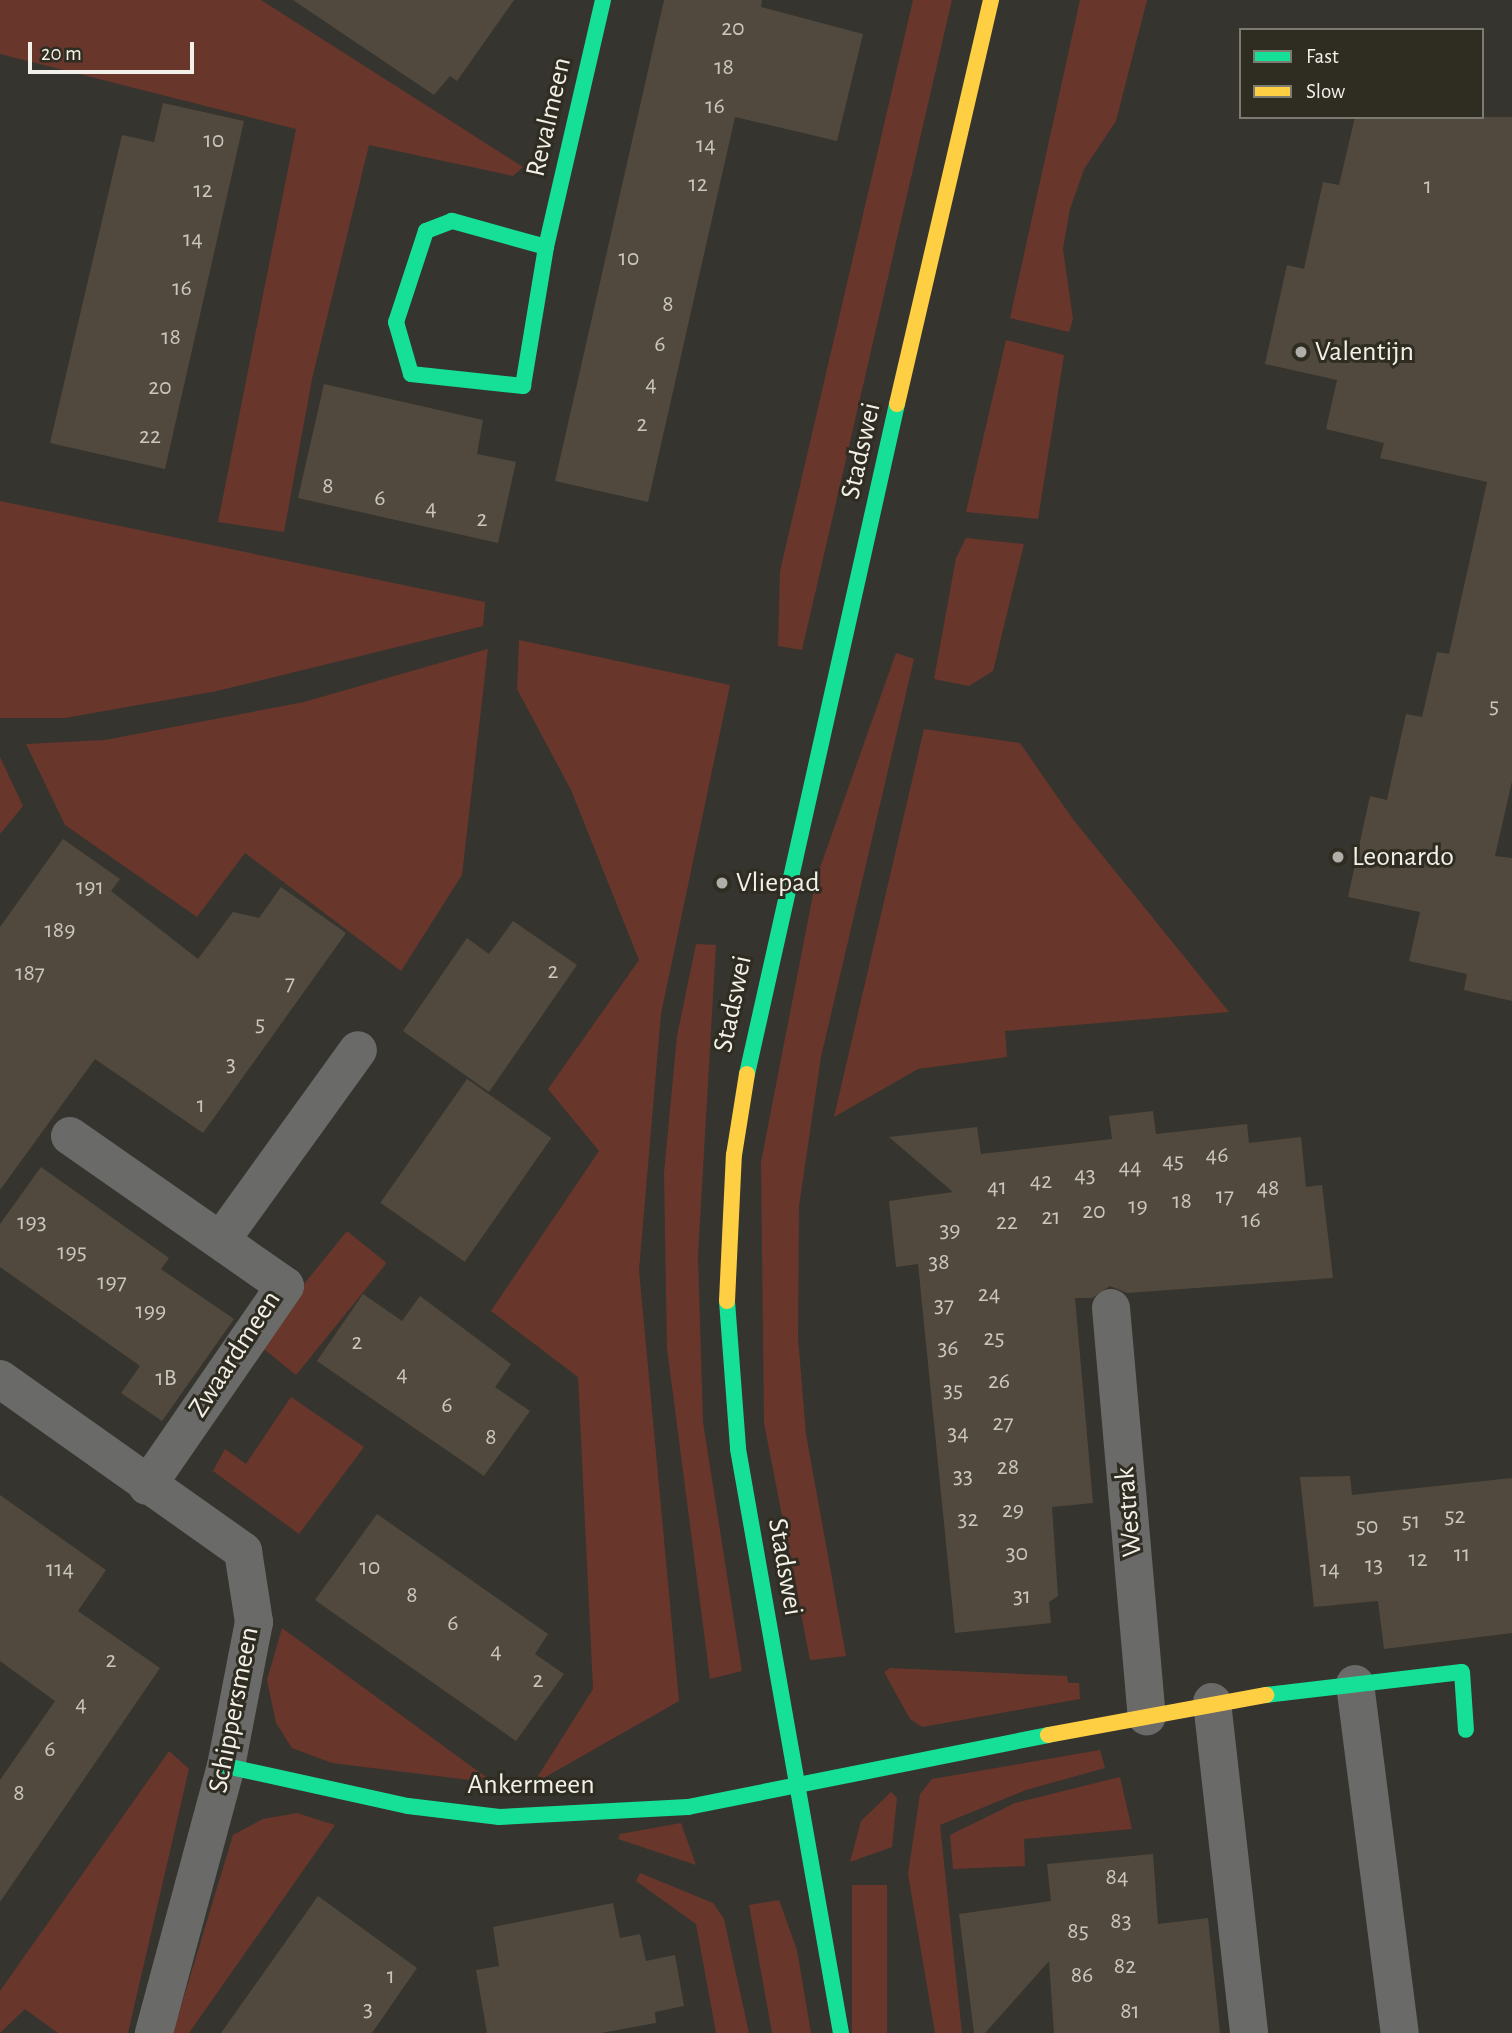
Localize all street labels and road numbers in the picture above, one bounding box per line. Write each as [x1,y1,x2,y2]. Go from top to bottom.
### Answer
street label: Revalmeen [519,54,579,180]
street label: Stadswei [834,399,888,503]
street label: Stadswei [706,953,760,1055]
street label: Zwaardmeen [182,1284,288,1424]
street label: Westrak [1108,1465,1150,1559]
street label: Stadswei [760,1516,810,1618]
street label: Schippersmeen [201,1624,267,1796]
street label: Ankermeen [467,1768,595,1802]

